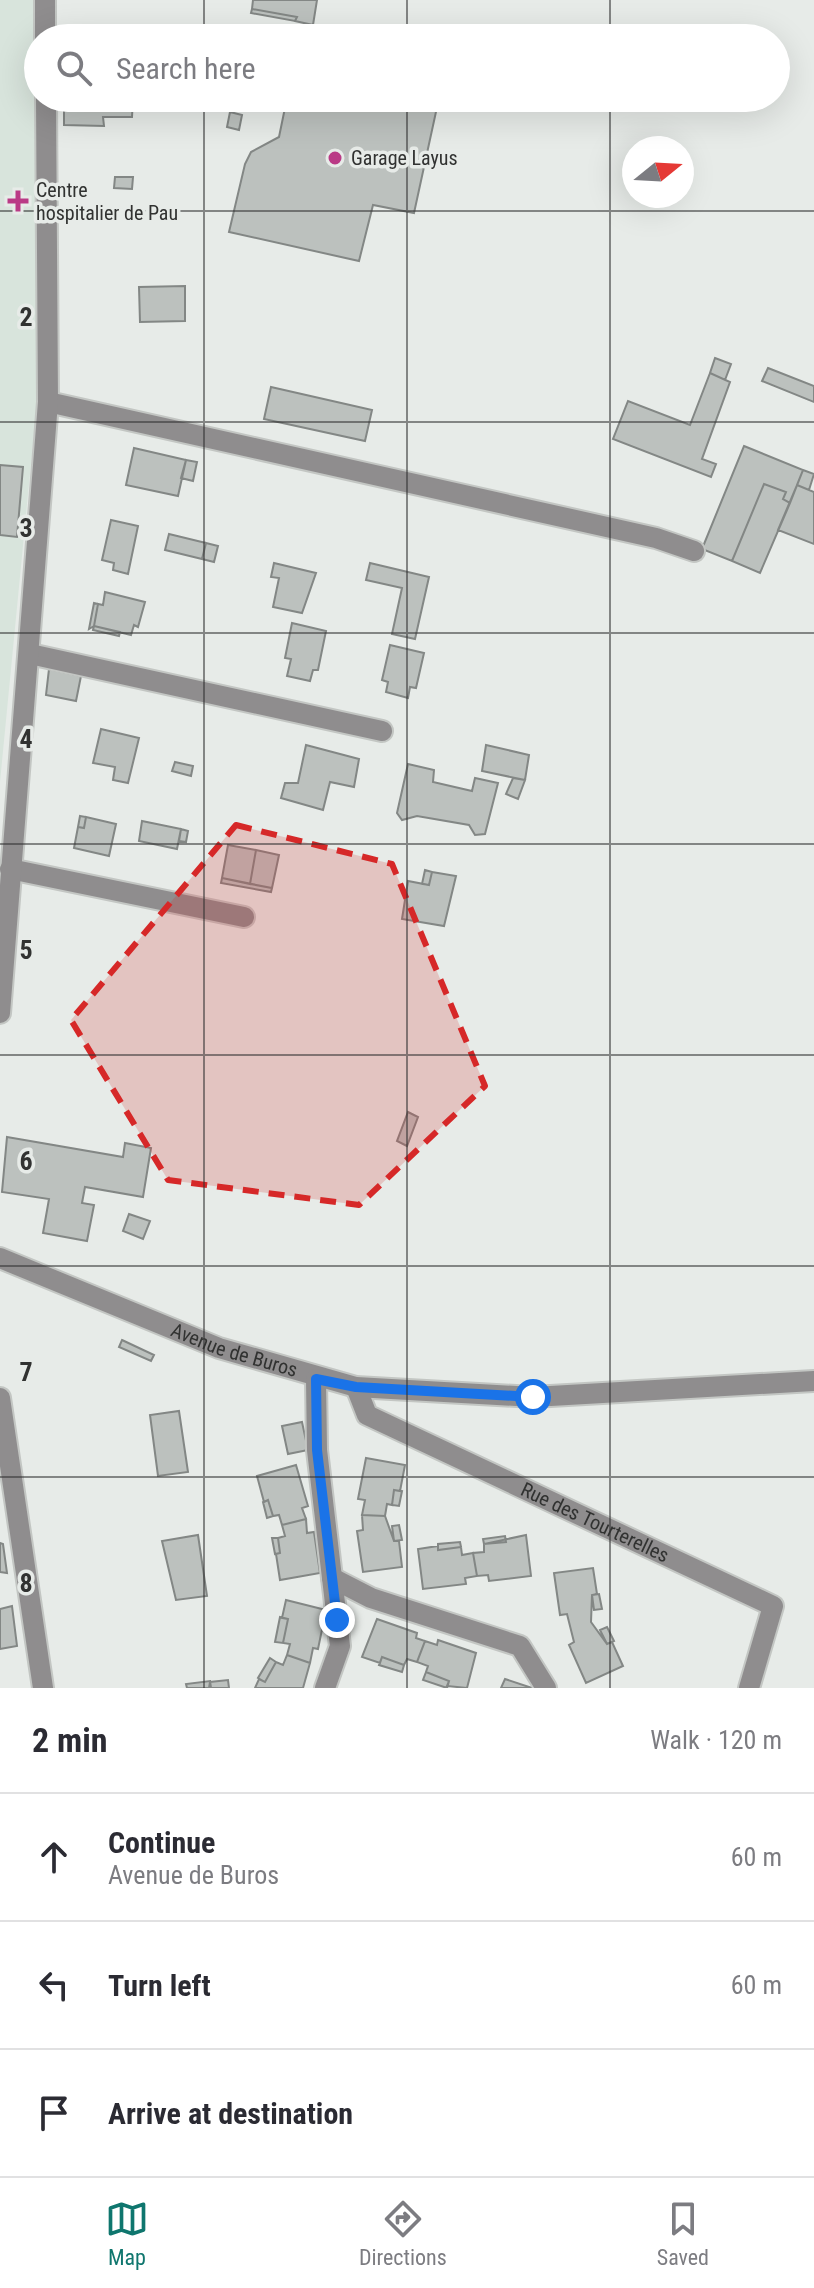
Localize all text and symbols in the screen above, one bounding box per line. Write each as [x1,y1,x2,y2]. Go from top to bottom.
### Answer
search box [24,24,790,112]
icon: search [52,46,96,90]
text: Search here [116,51,256,86]
north arrow [622,136,694,208]
place label: Garage Layus [351,146,458,170]
marker: Garage Layus [326,149,344,167]
place label: Centre hospitalier de Pau [36,178,178,225]
marker: Centre hospitalier de Pau [7,190,29,212]
text: 2 [19,302,33,332]
text: 3 [19,513,33,543]
text: 4 [19,724,33,754]
text: 5 [19,935,33,965]
text: 6 [19,1146,33,1176]
street label: Avenue de Buros [168,1318,300,1382]
text: 7 [19,1357,33,1387]
route start [515,1379,551,1415]
street label: Rue des Tourterelles [517,1477,673,1567]
text: 8 [19,1568,33,1598]
route end [319,1602,355,1638]
text: 2 min [32,1720,108,1760]
text: Walk · 120 m [650,1725,782,1755]
text: Continue [108,1825,215,1860]
icon: ahead [32,1835,76,1879]
text: 60 m [731,1842,782,1872]
text: Avenue de Buros [108,1860,279,1890]
icon: left [32,1963,76,2007]
text: Turn left [108,1968,211,2003]
text: 60 m [731,1970,782,2000]
icon: arrive [32,2091,76,2135]
text: Arrive at destination [108,2096,353,2131]
tab: Map [105,2197,149,2270]
tab: Directions [359,2197,447,2270]
tab: Saved [657,2197,709,2270]

